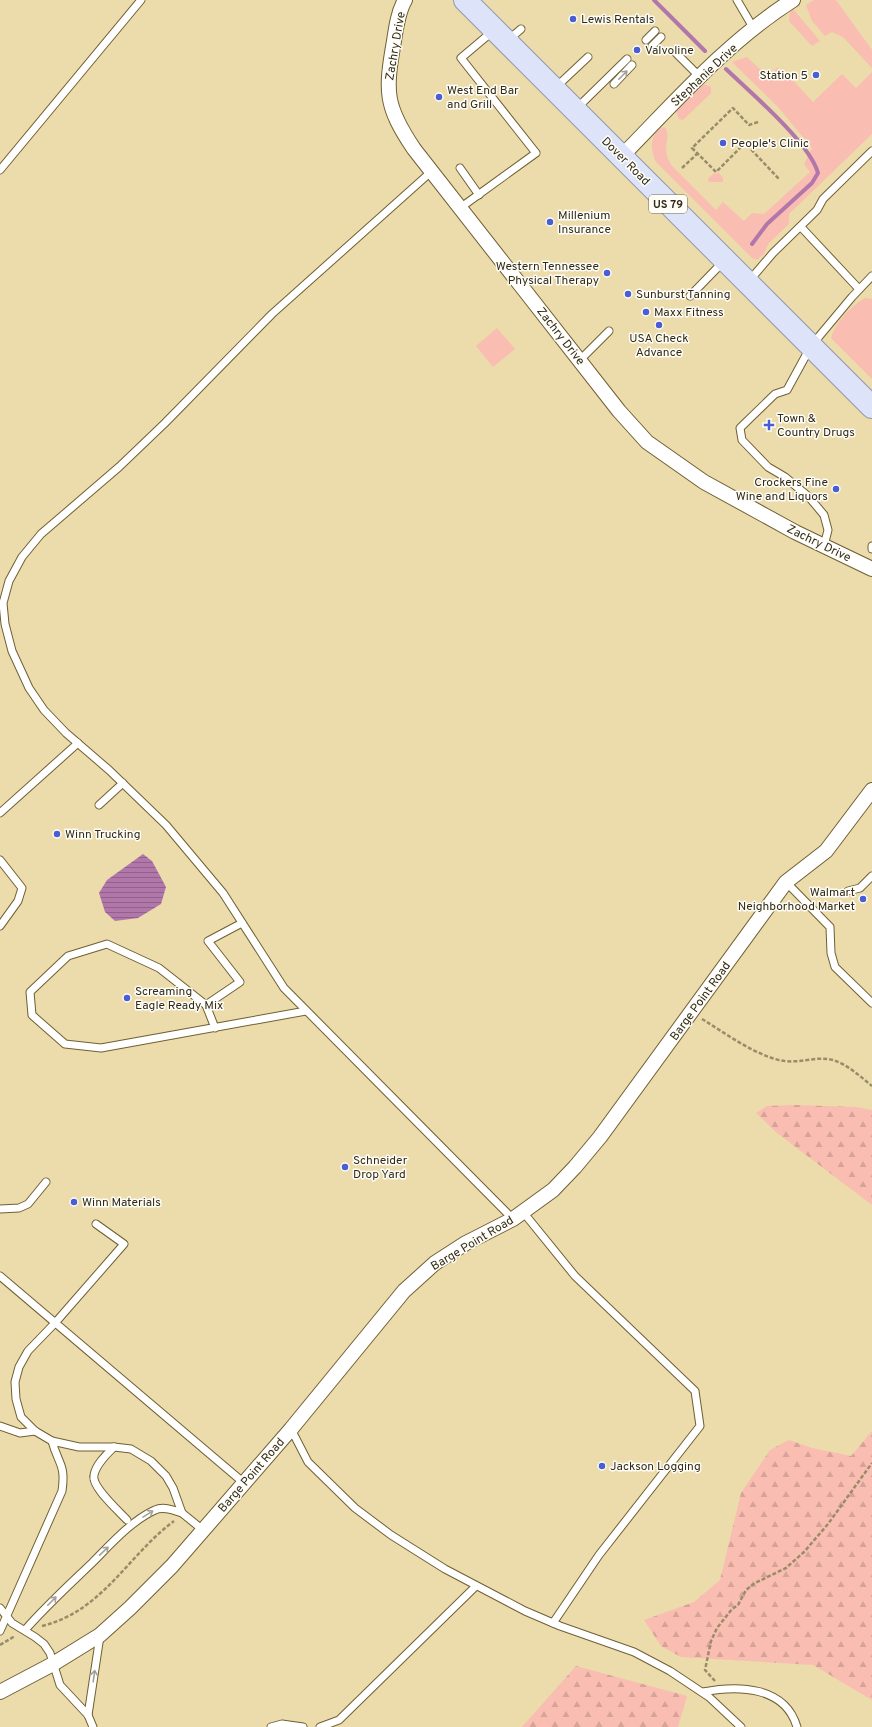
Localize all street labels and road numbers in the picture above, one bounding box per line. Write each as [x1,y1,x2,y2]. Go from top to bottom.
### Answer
street label: Zachry Drive [382,11,410,82]
street label: Stephanie Drive [668,41,741,111]
street label: Dover Road [597,134,653,190]
road number: US 79 [649,195,687,213]
street label: Zachry Drive [532,304,588,369]
street label: Zachry Drive [784,521,853,566]
street label: Barge Point Road [667,959,735,1044]
street label: Barge Point Road [428,1213,517,1275]
street label: Barge Point Road [215,1435,289,1516]

